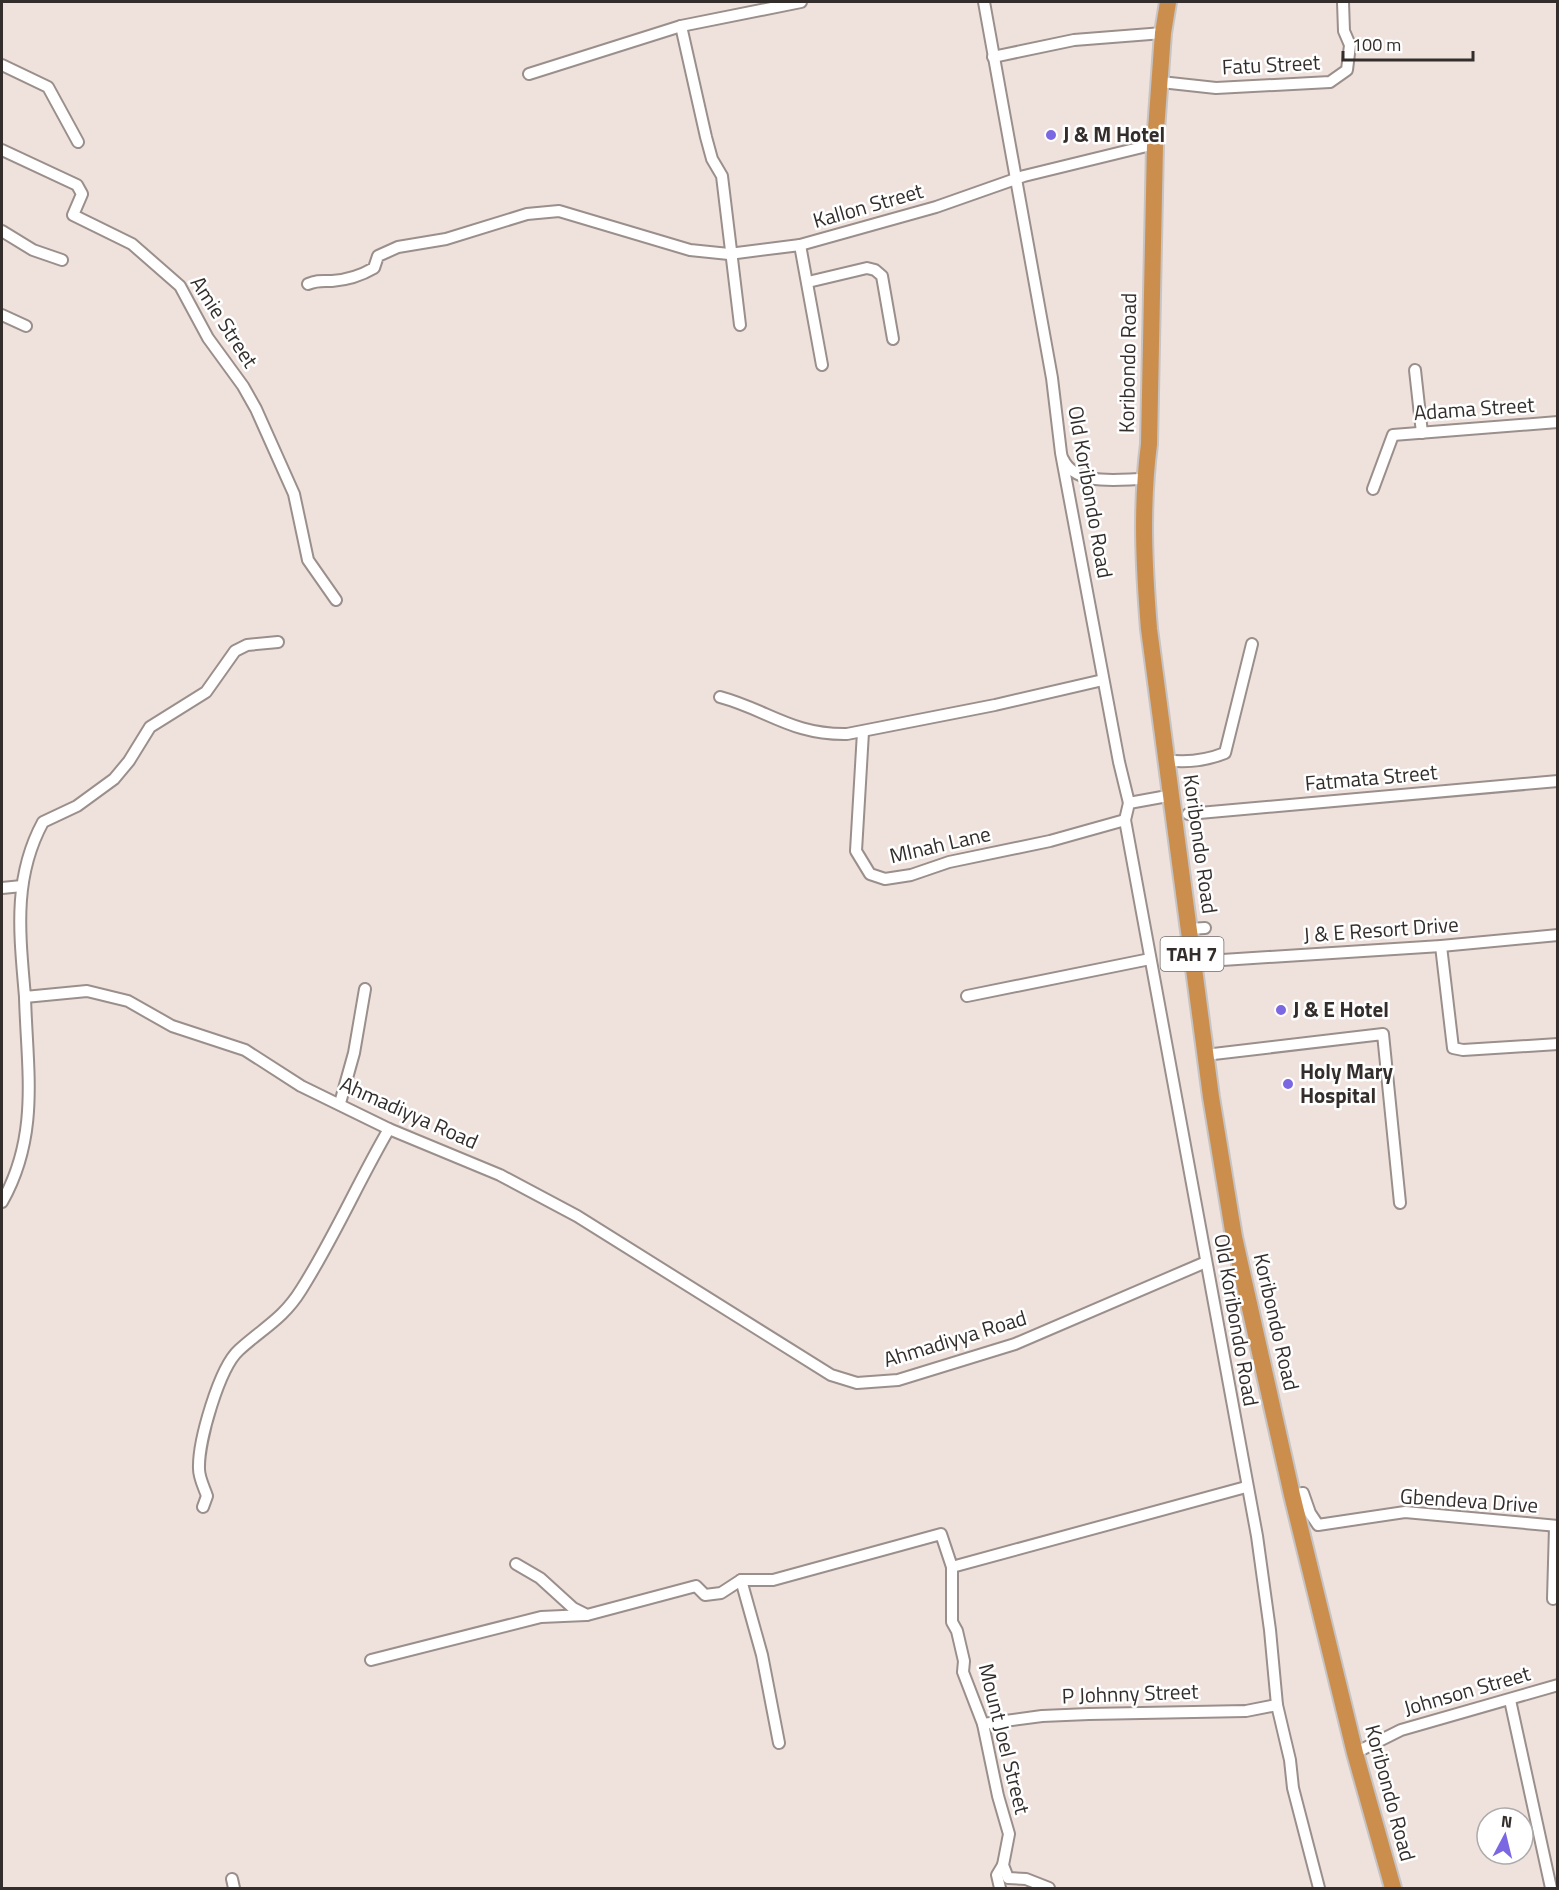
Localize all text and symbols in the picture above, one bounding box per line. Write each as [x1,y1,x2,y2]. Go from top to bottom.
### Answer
scale bar [1343,24,1474,62]
text: 100 m [1352,31,1401,58]
street label: Fatu Street [1221,45,1321,83]
place label: J & M Hotel [1063,118,1165,150]
marker: J & M Hotel [1044,128,1058,142]
street label: Kallon Street [809,174,927,236]
street label: Amie Street [183,269,267,374]
street label: Koribondo Road [1110,293,1144,433]
street label: Adama Street [1413,388,1536,428]
street label: Old Koribondo Road [1060,403,1122,581]
street label: Fatmata Street [1303,755,1439,799]
street label: Koribondo Road [1175,772,1227,916]
street label: MInah Lane [886,817,994,871]
street label: J & E Resort Drive [1302,908,1460,950]
road number: TAH 7 [1160,937,1224,971]
place label: J & E Hotel [1293,993,1389,1025]
marker: J & E Hotel [1274,1003,1288,1017]
place label: Holy Mary Hospital [1300,1055,1394,1111]
street label: Ahmadiyya Road [335,1067,484,1157]
marker: Holy Mary Hospital [1281,1077,1295,1091]
street label: Old Koribondo Road [1206,1231,1268,1409]
street label: Koribondo Road [1246,1250,1308,1394]
street label: Ahmadiyya Road [879,1301,1030,1375]
street label: Gbendeva Drive [1399,1479,1539,1521]
street label: Johnson Street [1400,1657,1534,1723]
street label: Mount Joel Street [971,1660,1039,1818]
street label: P Johnny Street [1061,1675,1199,1711]
street label: Koribondo Road [1357,1721,1425,1865]
north arrow [1475,1806,1535,1866]
text: N [1500,1809,1514,1834]

